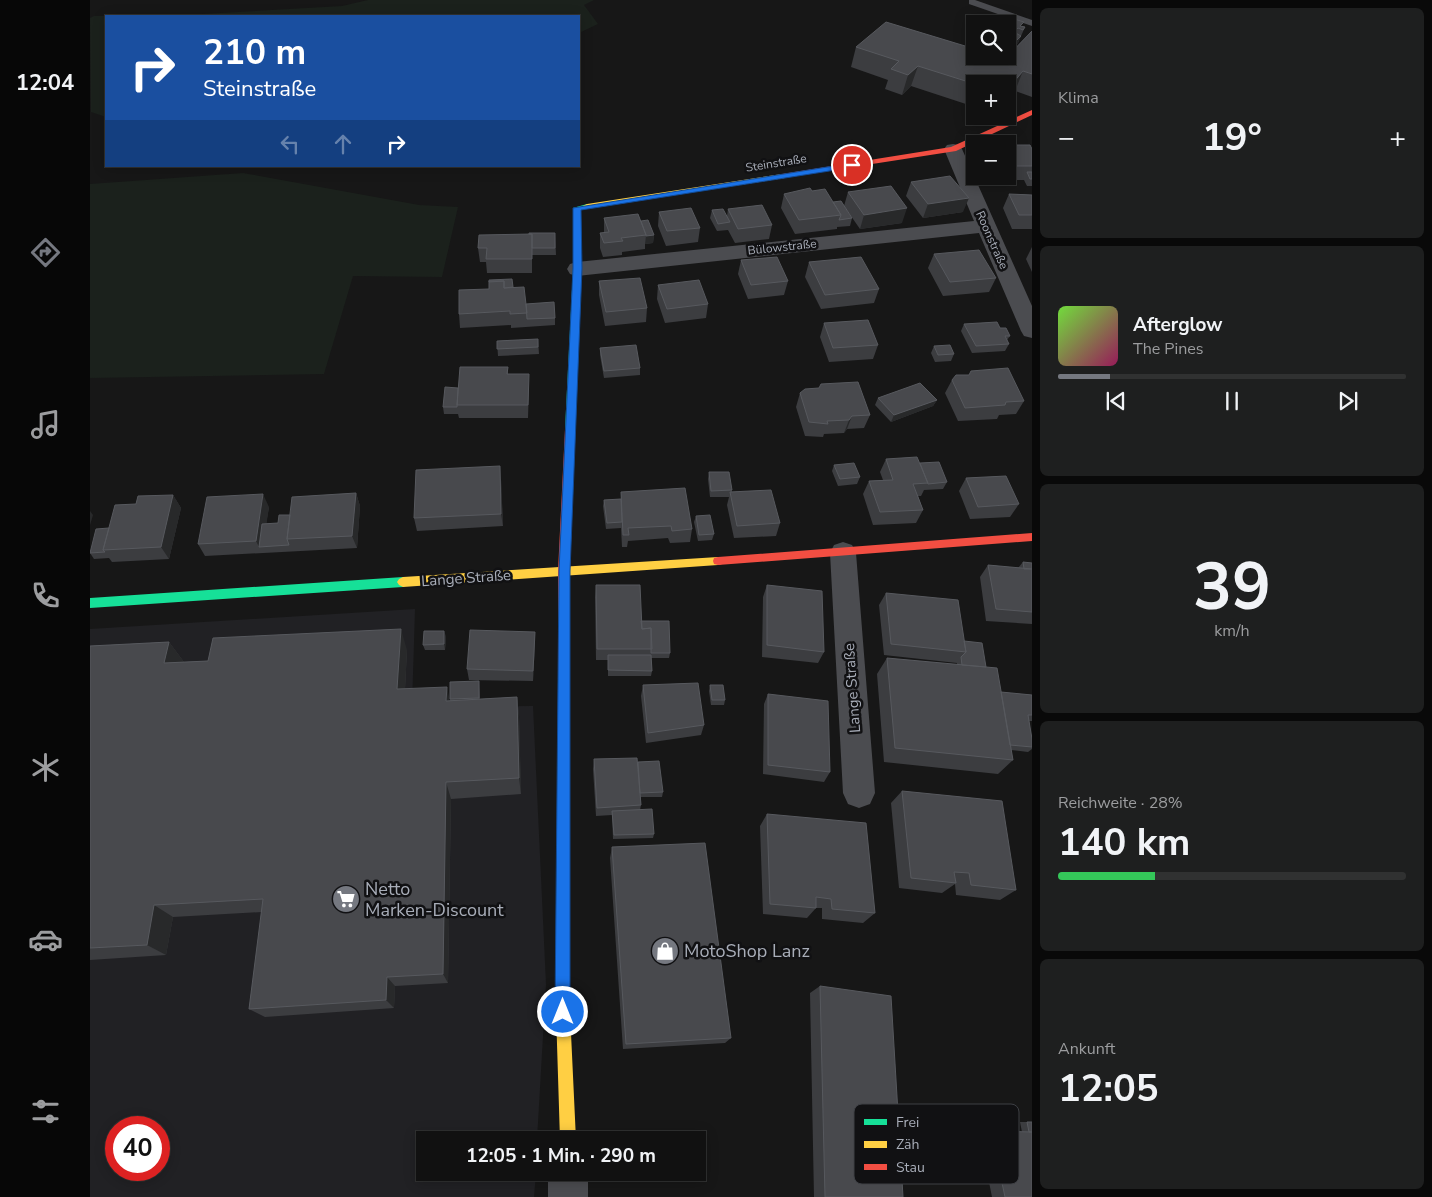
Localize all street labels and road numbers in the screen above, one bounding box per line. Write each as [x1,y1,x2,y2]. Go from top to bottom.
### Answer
street label: Steinstraße [744,150,808,176]
street label: Roonstraße [972,208,1012,272]
street label: Bülowstraße [747,235,817,259]
street label: Lange Straße [420,565,512,591]
street label: Lange Straße [839,642,865,734]

